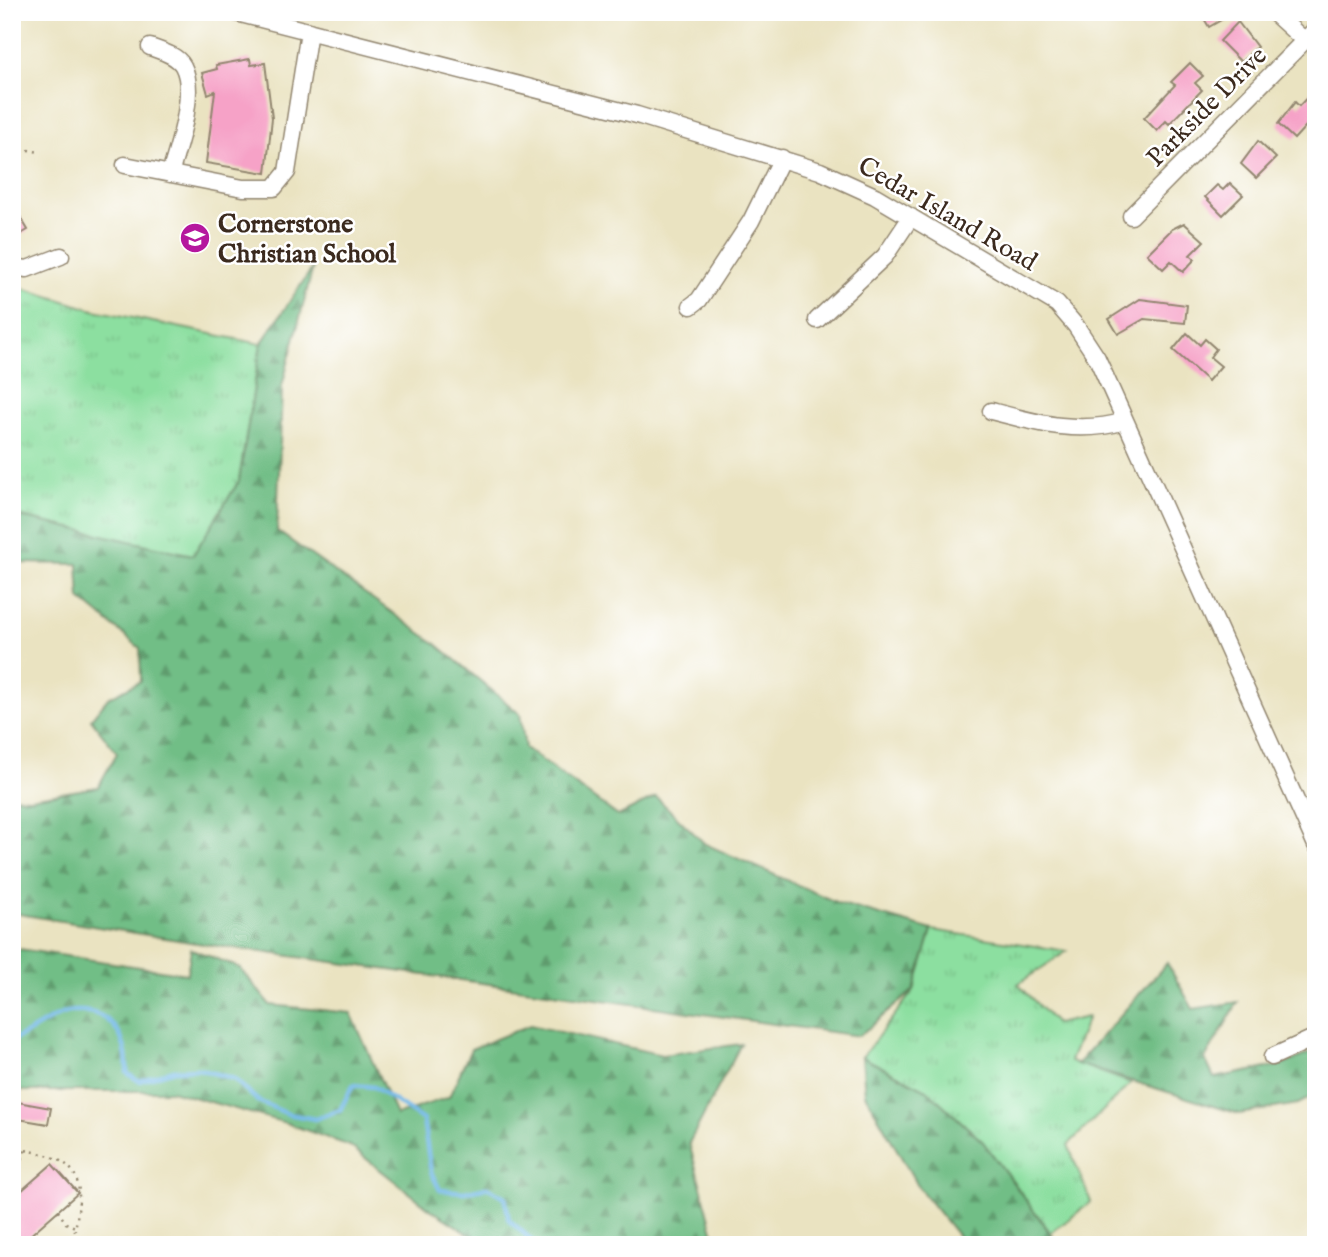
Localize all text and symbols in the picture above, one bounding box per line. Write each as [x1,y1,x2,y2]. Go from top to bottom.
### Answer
street label: Parkside Drive [1140,40,1274,174]
street label: Cedar Island Road [852,150,1043,279]
place label: Cornerstone Christian School [218,208,397,271]
school or university icon: Cornerstone Christian School [178,221,212,255]

